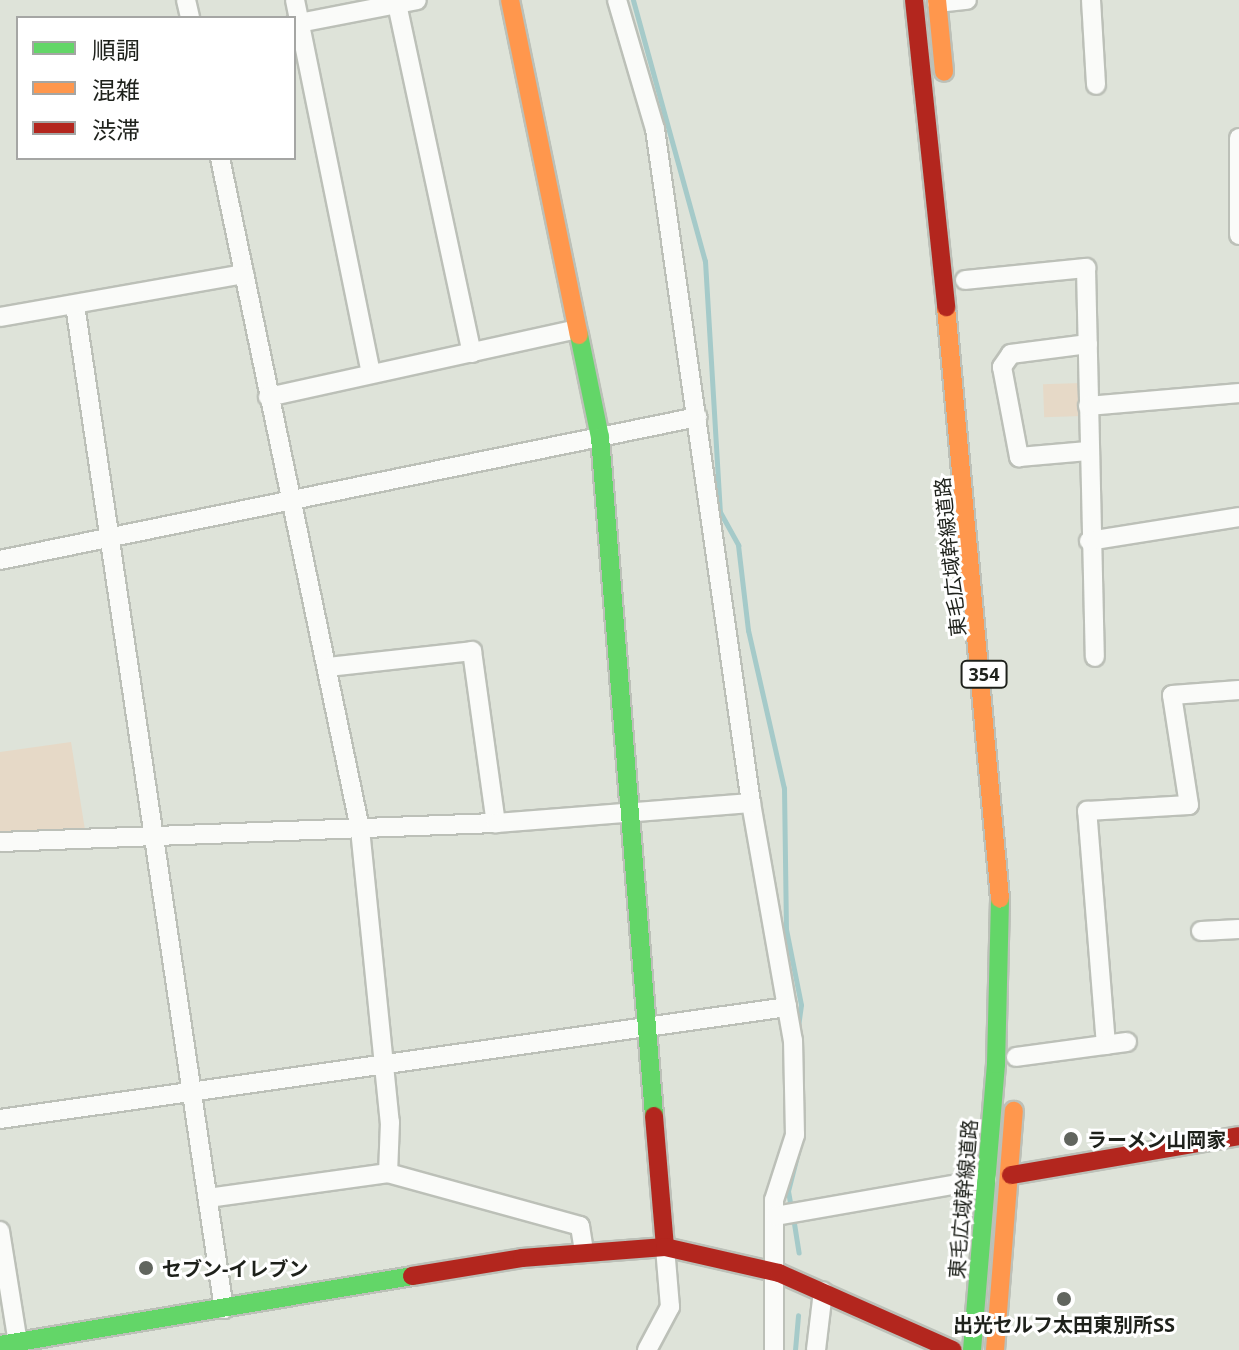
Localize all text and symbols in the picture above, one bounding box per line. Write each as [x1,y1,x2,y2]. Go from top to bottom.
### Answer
legend [16,16,296,160]
text: 順調 [92,33,140,66]
text: 混雑 [92,73,140,106]
text: 渋滞 [92,113,140,146]
street label: 東毛広域幹線道路 [930,476,970,638]
road number: 354 [960,660,1008,688]
street label: 東毛広域幹線道路 [944,1118,982,1280]
place label: ラーメン山岡家 [1087,1127,1227,1151]
marker: ラーメン山岡家 [1062,1130,1080,1148]
place label: セブン-イレブン [162,1256,308,1280]
marker: セブン-イレブン [137,1259,155,1277]
marker: 出光セルフ太田東別所SS [1055,1290,1073,1308]
place label: 出光セルフ太田東別所SS [953,1312,1175,1336]

